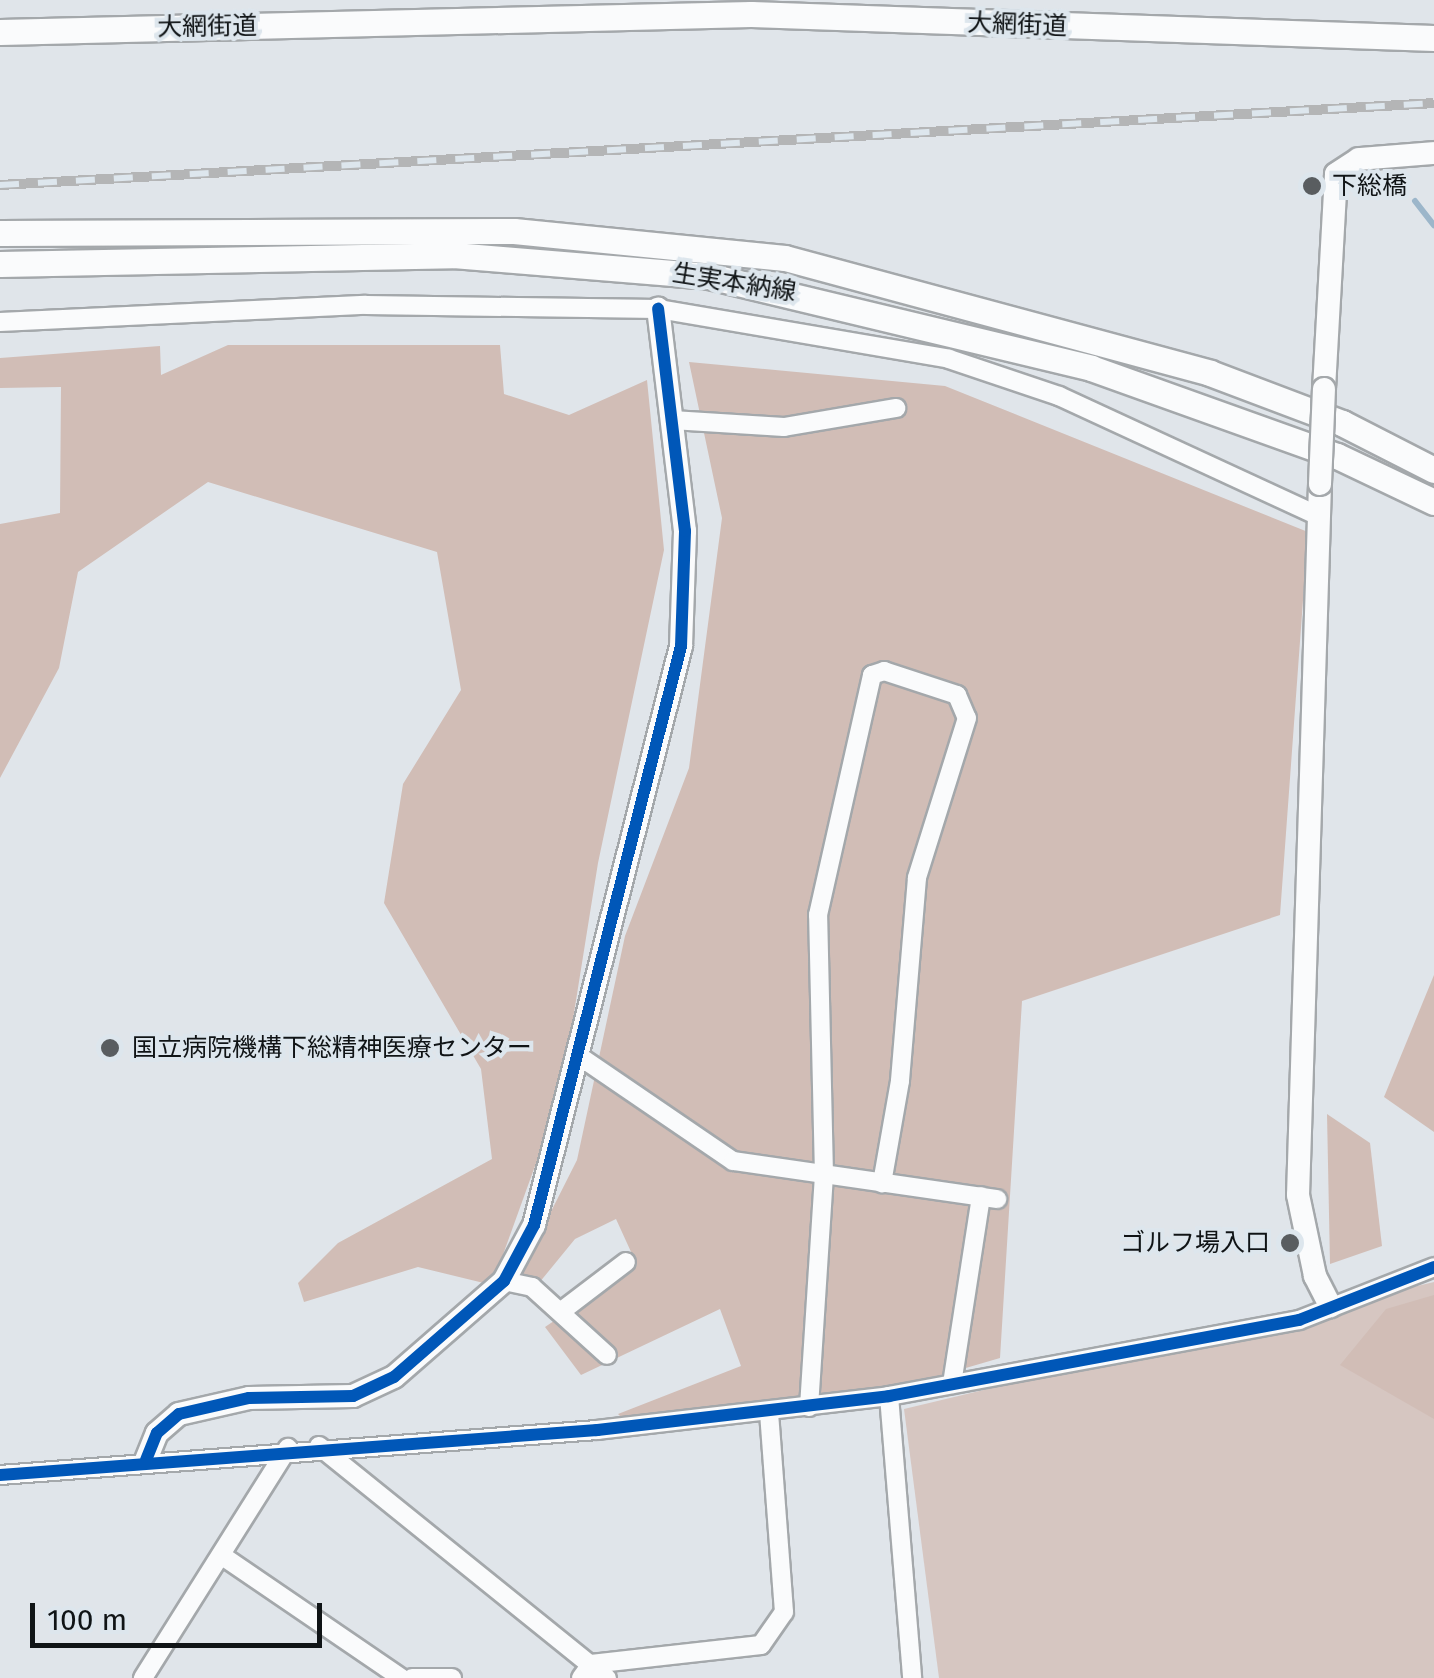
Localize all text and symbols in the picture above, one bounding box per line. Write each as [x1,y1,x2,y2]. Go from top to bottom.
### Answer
street label: 大網街道 [967,8,1067,42]
street label: 大網街道 [157,11,257,43]
place label: 下総橋 [1332,171,1407,201]
marker: 下総橋 [1301,175,1323,197]
street label: 生実本納線 [670,258,798,308]
place label: 国立病院機構下総精神医療センター [132,1033,532,1063]
marker: 国立病院機構下総精神医療センター [97,1035,123,1061]
place label: ゴルフ場入口 [1120,1228,1270,1258]
marker: ゴルフ場入口 [1279,1232,1301,1254]
scale bar [35,1583,328,1645]
text: 100 m [47,1602,127,1638]

